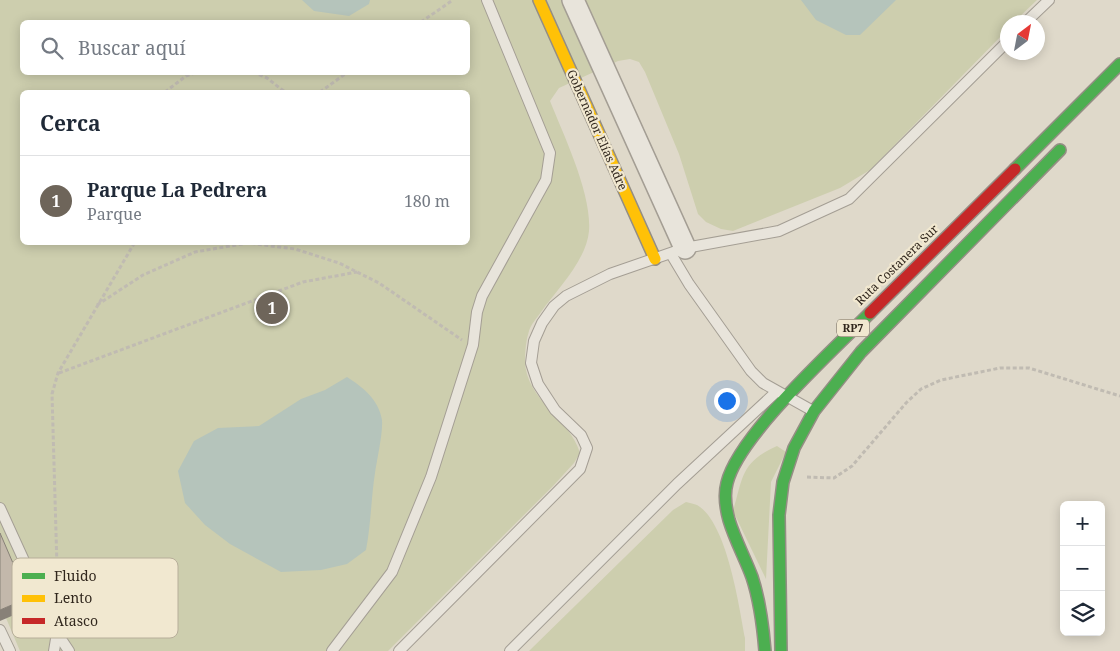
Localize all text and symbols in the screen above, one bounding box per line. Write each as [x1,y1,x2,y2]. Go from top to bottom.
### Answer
north arrow [1000,15,1045,60]
search box [20,20,470,75]
icon: search [38,34,66,62]
text: Buscar aquí [78,35,186,61]
street label: Gobernador Elías Adre [563,67,632,193]
text: Cerca [40,109,101,137]
text: Parque La Pedrera [87,177,267,203]
text: 1 [51,190,61,212]
text: 180 m [404,190,450,212]
text: Parque [87,203,142,225]
street label: Ruta Costanera Sur [851,220,942,309]
pin: 1 [256,289,288,327]
road number: RP7 [837,319,869,336]
your location [714,388,740,414]
map controls [1060,501,1105,636]
button: + [1060,501,1105,546]
button: − [1060,546,1105,591]
legend [12,558,178,638]
text: Fluido [54,566,97,585]
text: Lento [54,588,92,607]
button: layers [1060,591,1105,636]
text: Atasco [54,611,98,630]

